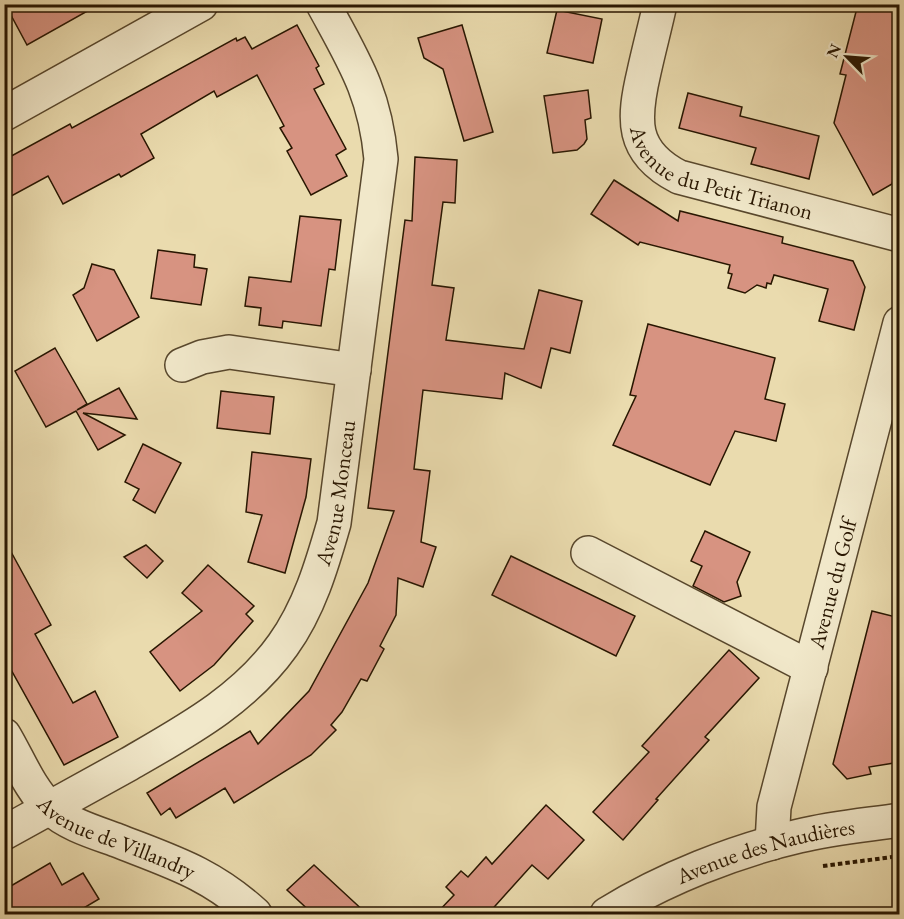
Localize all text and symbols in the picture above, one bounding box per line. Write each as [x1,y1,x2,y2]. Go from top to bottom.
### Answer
north arrow [817,27,877,87]
text: N [822,41,846,61]
street label: Avenue du Petit Trianon [623,122,817,227]
street label: Avenue Monceau [308,418,362,570]
street label: Avenue du Golf [802,512,864,653]
street label: Avenue de Villandry [30,789,201,886]
street label: Avenue des Naudières [671,812,857,891]

